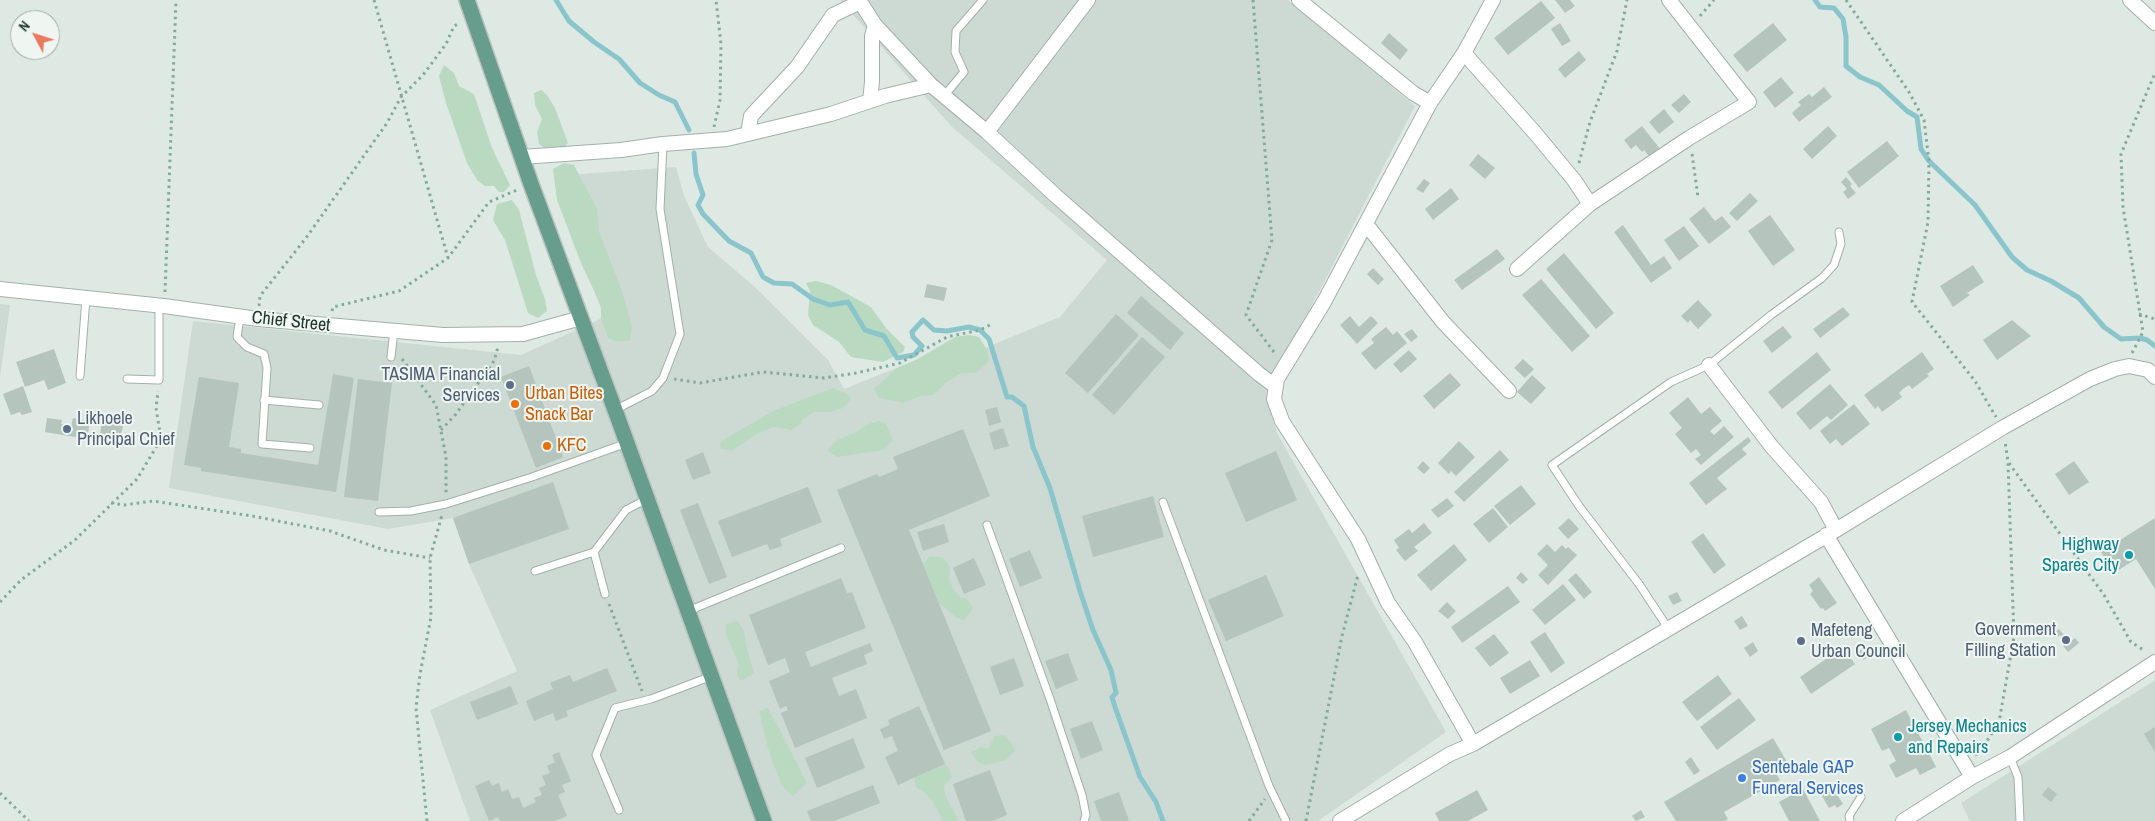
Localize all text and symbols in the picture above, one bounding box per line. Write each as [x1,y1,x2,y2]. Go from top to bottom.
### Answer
north arrow [10,10,60,60]
text: N [15,17,34,35]
street label: Chief Street [251,307,331,337]
place label: TASIMA Financial Services [381,364,500,406]
marker: TASIMA Financial Services [504,379,516,391]
place label: Urban Bites Snack Bar [525,383,603,426]
marker: Urban Bites Snack Bar [509,398,521,410]
place label: Likhoele Principal Chief [77,408,175,450]
marker: Likhoele Principal Chief [61,423,73,435]
place label: KFC [557,435,587,457]
marker: KFC [541,440,553,452]
place label: Highway Spares City [2042,534,2119,576]
marker: Highway Spares City [2123,549,2135,561]
place label: Government Filling Station [1965,619,2056,662]
place label: Mafeteng Urban Council [1811,620,1905,662]
marker: Government Filling Station [2060,634,2072,646]
marker: Mafeteng Urban Council [1795,635,1807,647]
place label: Jersey Mechanics and Repairs [1908,716,2027,759]
marker: Jersey Mechanics and Repairs [1892,731,1904,743]
place label: Sentebale GAP Funeral Services [1752,757,1864,800]
marker: Sentebale GAP Funeral Services [1736,772,1748,784]

